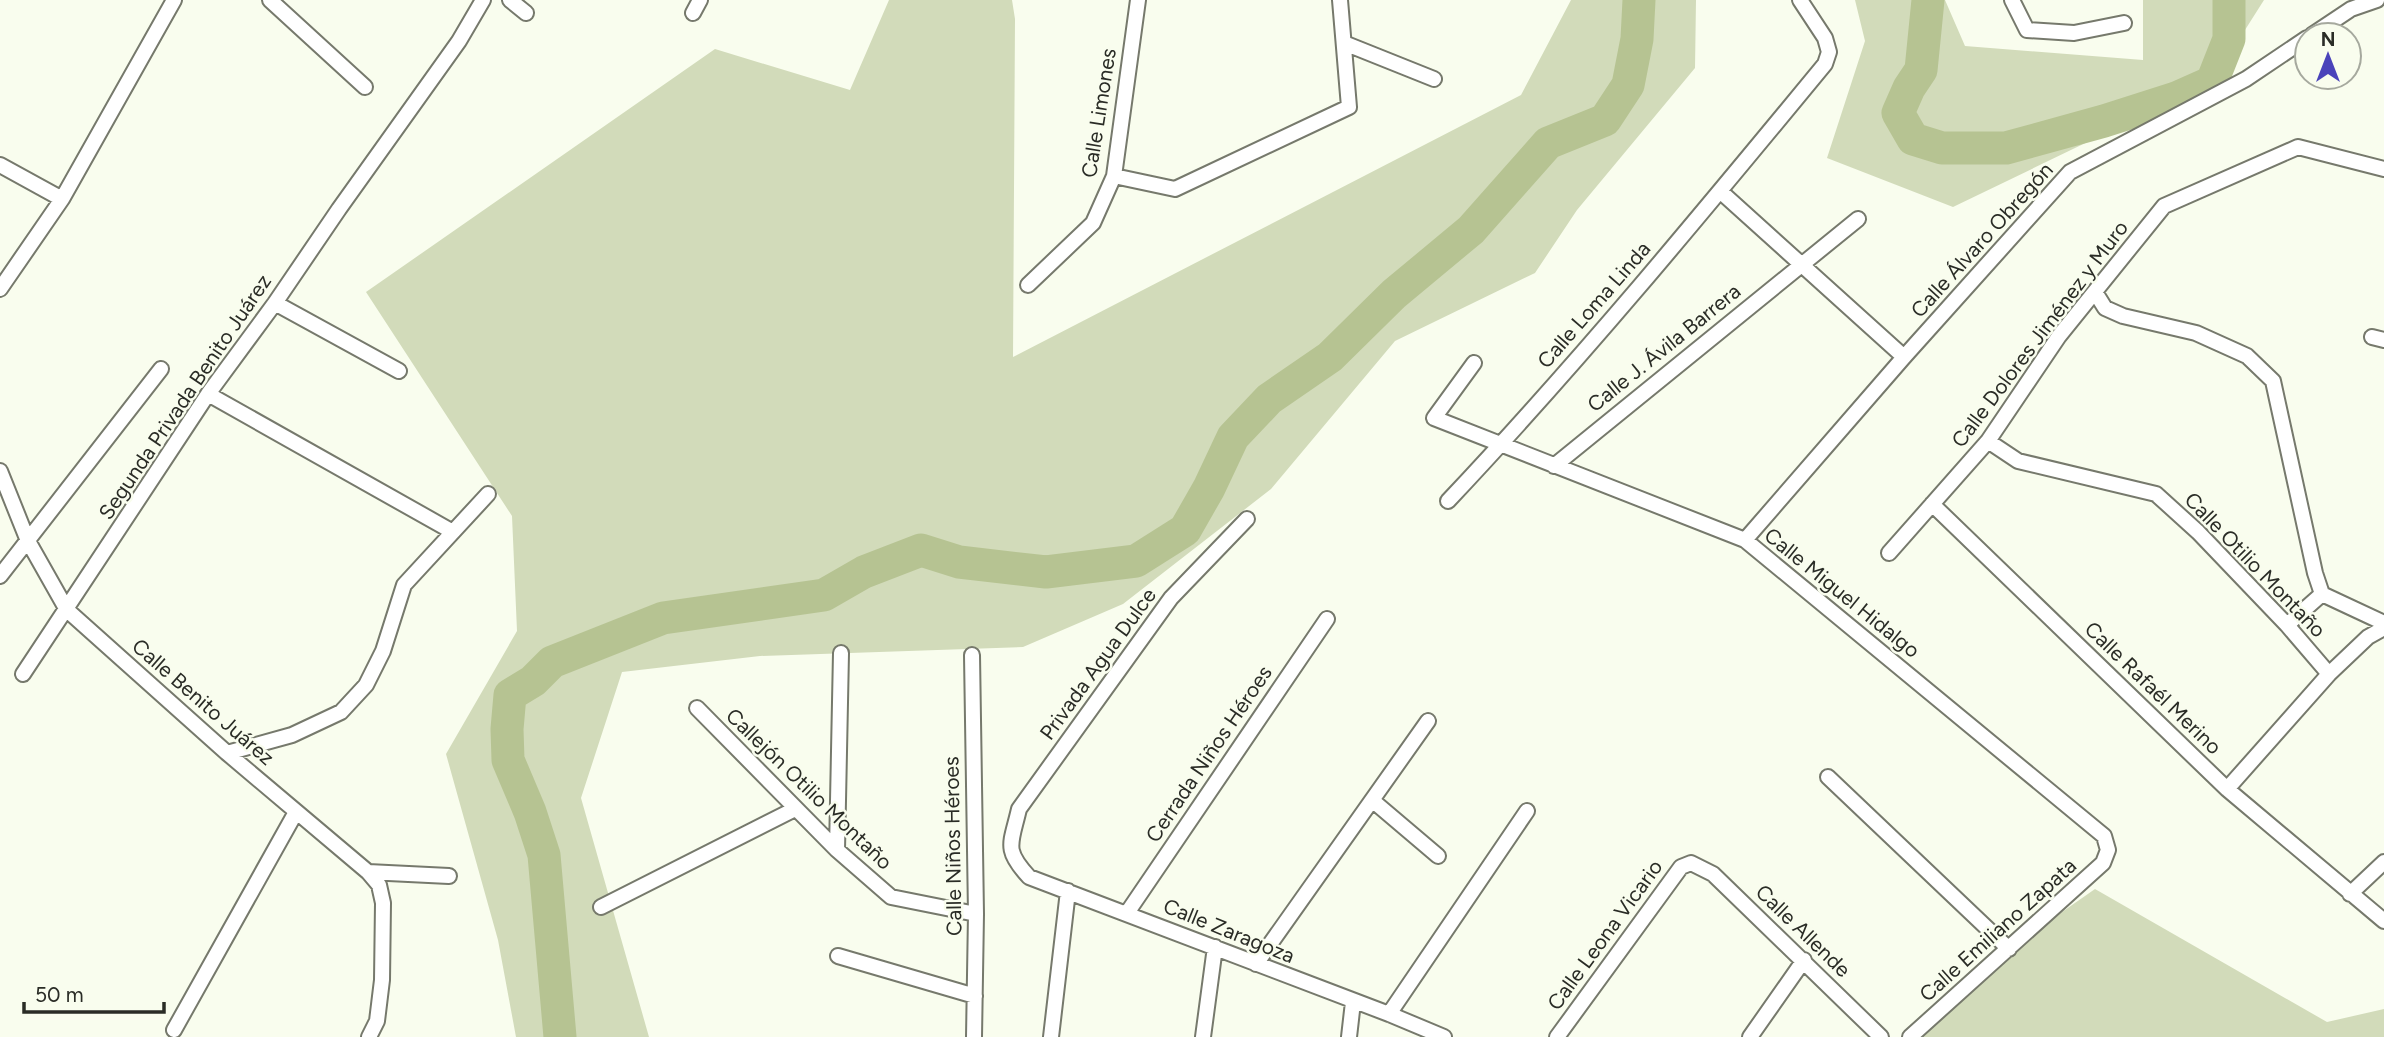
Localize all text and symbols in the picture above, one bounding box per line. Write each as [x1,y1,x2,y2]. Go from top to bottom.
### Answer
north arrow [2293,21,2363,91]
text: N [2321,28,2335,51]
street label: Calle Limones [1076,46,1121,179]
street label: Calle Álvaro Obregón [1905,157,2058,322]
street label: Calle Dolores Jiménez y Muro [1946,215,2133,452]
street label: Calle Loma Linda [1532,236,1655,373]
street label: Segunda Privada Benito Juárez [93,269,276,524]
street label: Calle J. Ávila Barrera [1582,278,1745,417]
street label: Calle Otilio Montaño [2180,487,2331,642]
street label: Calle Miguel Hidalgo [1760,522,1925,663]
street label: Privada Agua Dulce [1034,583,1161,744]
street label: Calle Rafaél Merino [2080,616,2227,759]
street label: Calle Benito Juárez [127,633,279,770]
street label: Cerrada Niños Héroes [1140,661,1277,847]
street label: Callejón Otilio Montaño [721,703,898,875]
street label: Calle Niños Héroes [938,756,967,936]
street label: Calle Emiliano Zapata [1914,853,2081,1007]
street label: Calle Leona Vicario [1542,855,1667,1015]
street label: Calle Allende [1751,879,1856,982]
street label: Calle Zaragoza [1160,893,1298,968]
scale bar [24,970,164,1014]
text: 50 m [35,982,84,1007]

